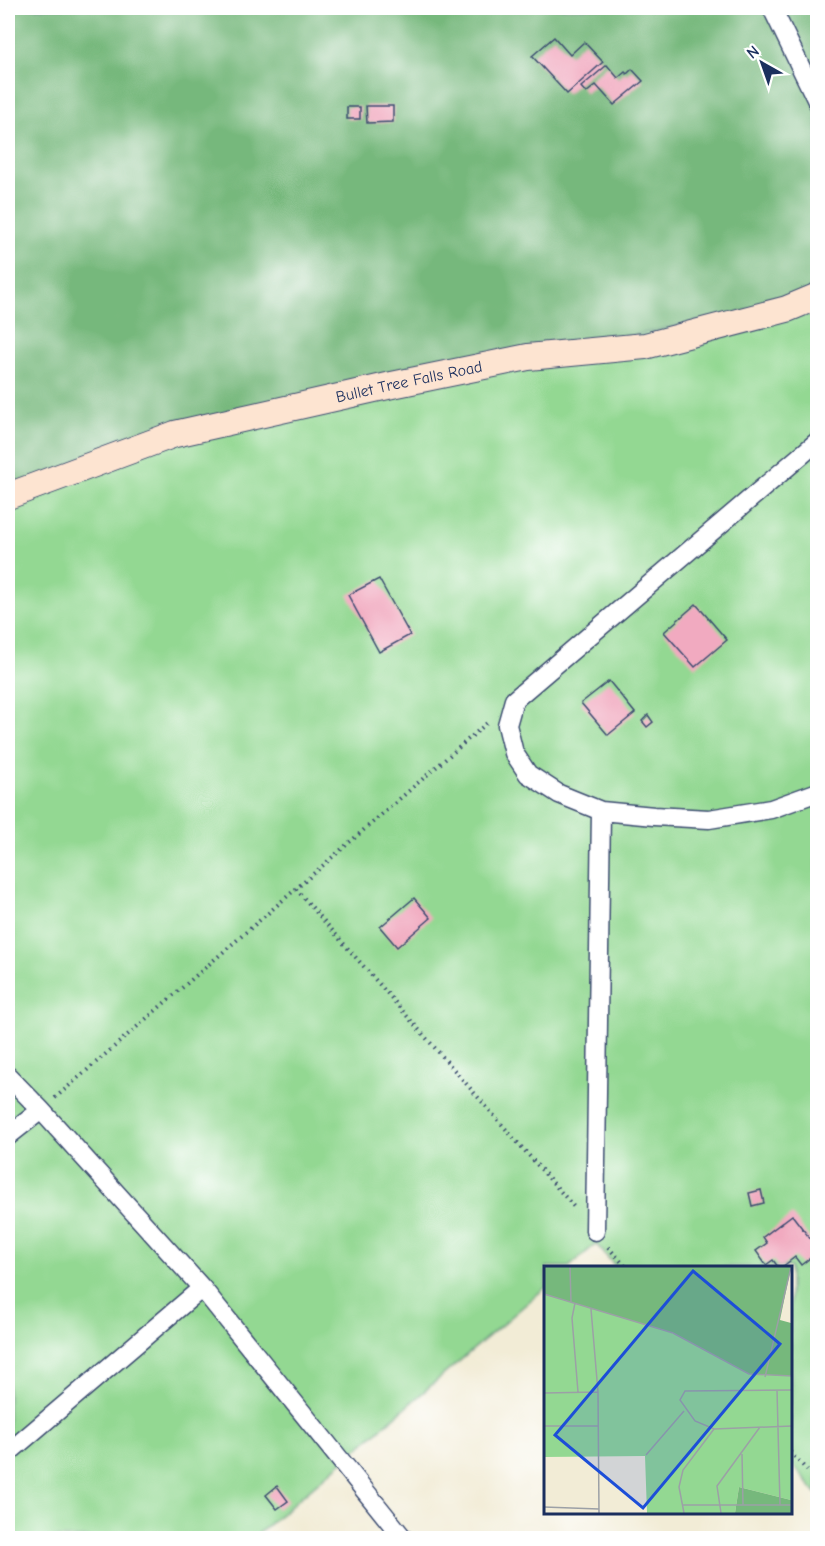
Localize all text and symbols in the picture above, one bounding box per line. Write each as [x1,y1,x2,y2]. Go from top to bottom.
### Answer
north arrow [732,33,792,93]
text: N [743,42,763,63]
street label: Bullet Tree Falls Road [334,358,484,406]
inset map [544,1266,792,1513]

